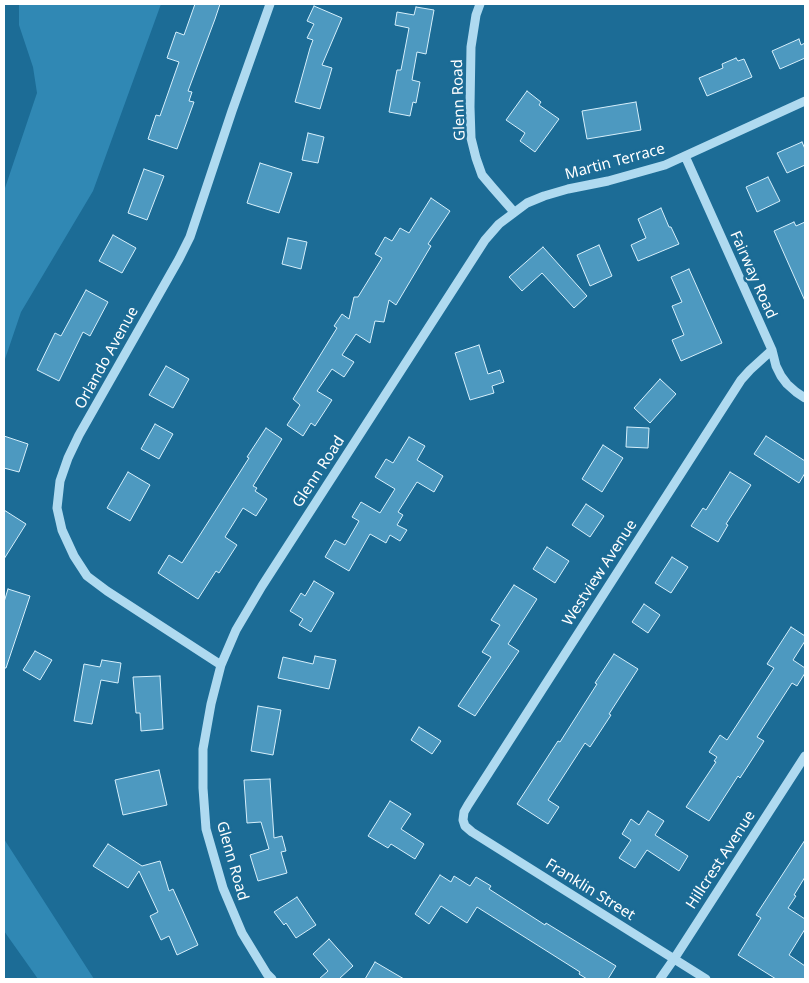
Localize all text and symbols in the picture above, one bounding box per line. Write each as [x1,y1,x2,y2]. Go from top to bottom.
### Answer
street label: Glenn Road [449,59,469,141]
street label: Martin Terrace [563,140,667,184]
street label: Fairway Road [726,228,780,322]
street label: Orlando Avenue [71,304,143,412]
street label: Glenn Road [289,433,349,511]
street label: Westview Avenue [559,517,641,629]
street label: Hillcrest Avenue [683,808,759,912]
street label: Glenn Road [212,819,252,903]
street label: Franklin Street [542,855,638,925]

